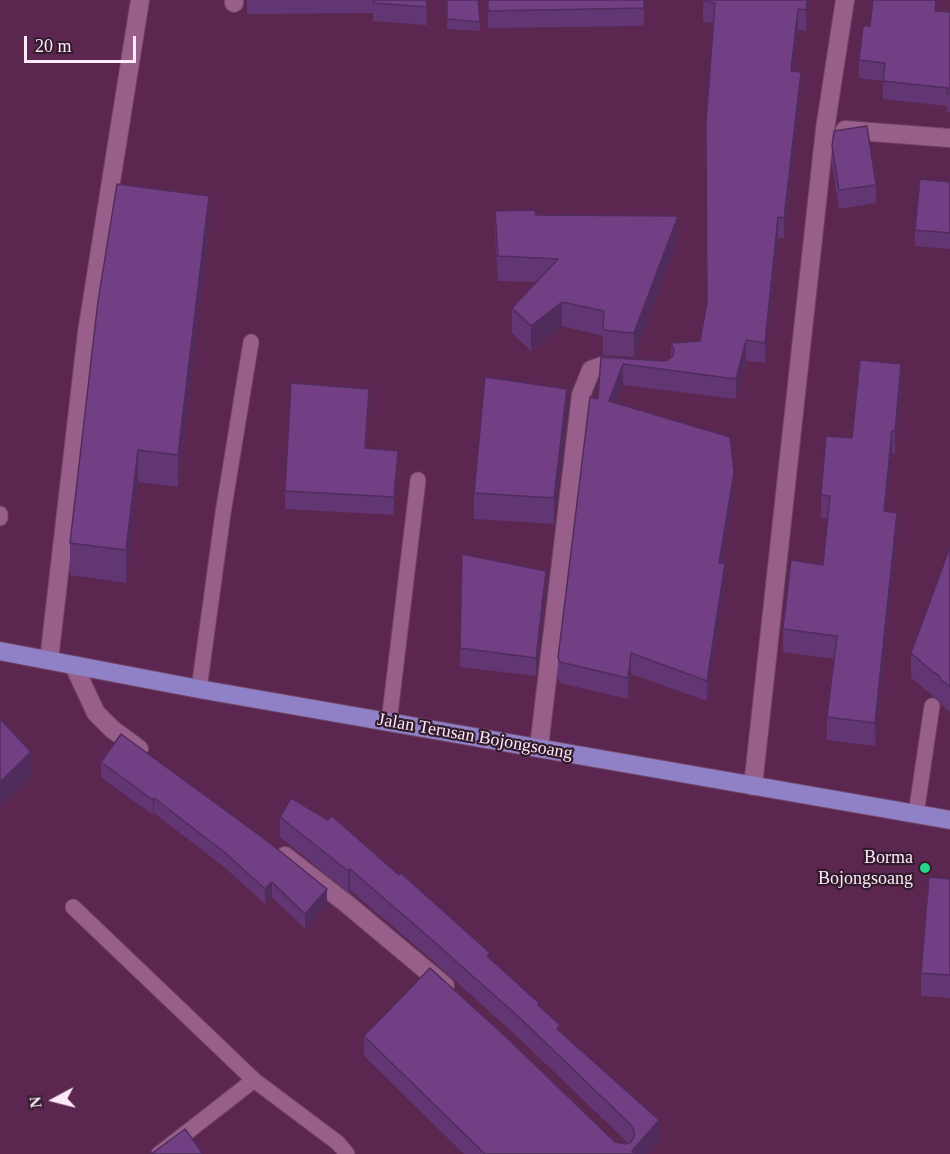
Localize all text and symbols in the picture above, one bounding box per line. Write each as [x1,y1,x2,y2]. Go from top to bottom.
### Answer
scale bar [27,24,140,62]
text: 20 m [35,36,72,56]
street label: Jalan Terusan Bojongsoang [376,709,574,765]
place label: Borma Bojongsoang [818,847,913,890]
marker: Borma Bojongsoang [918,861,932,875]
north arrow [24,1070,84,1130]
text: N [26,1095,45,1109]

